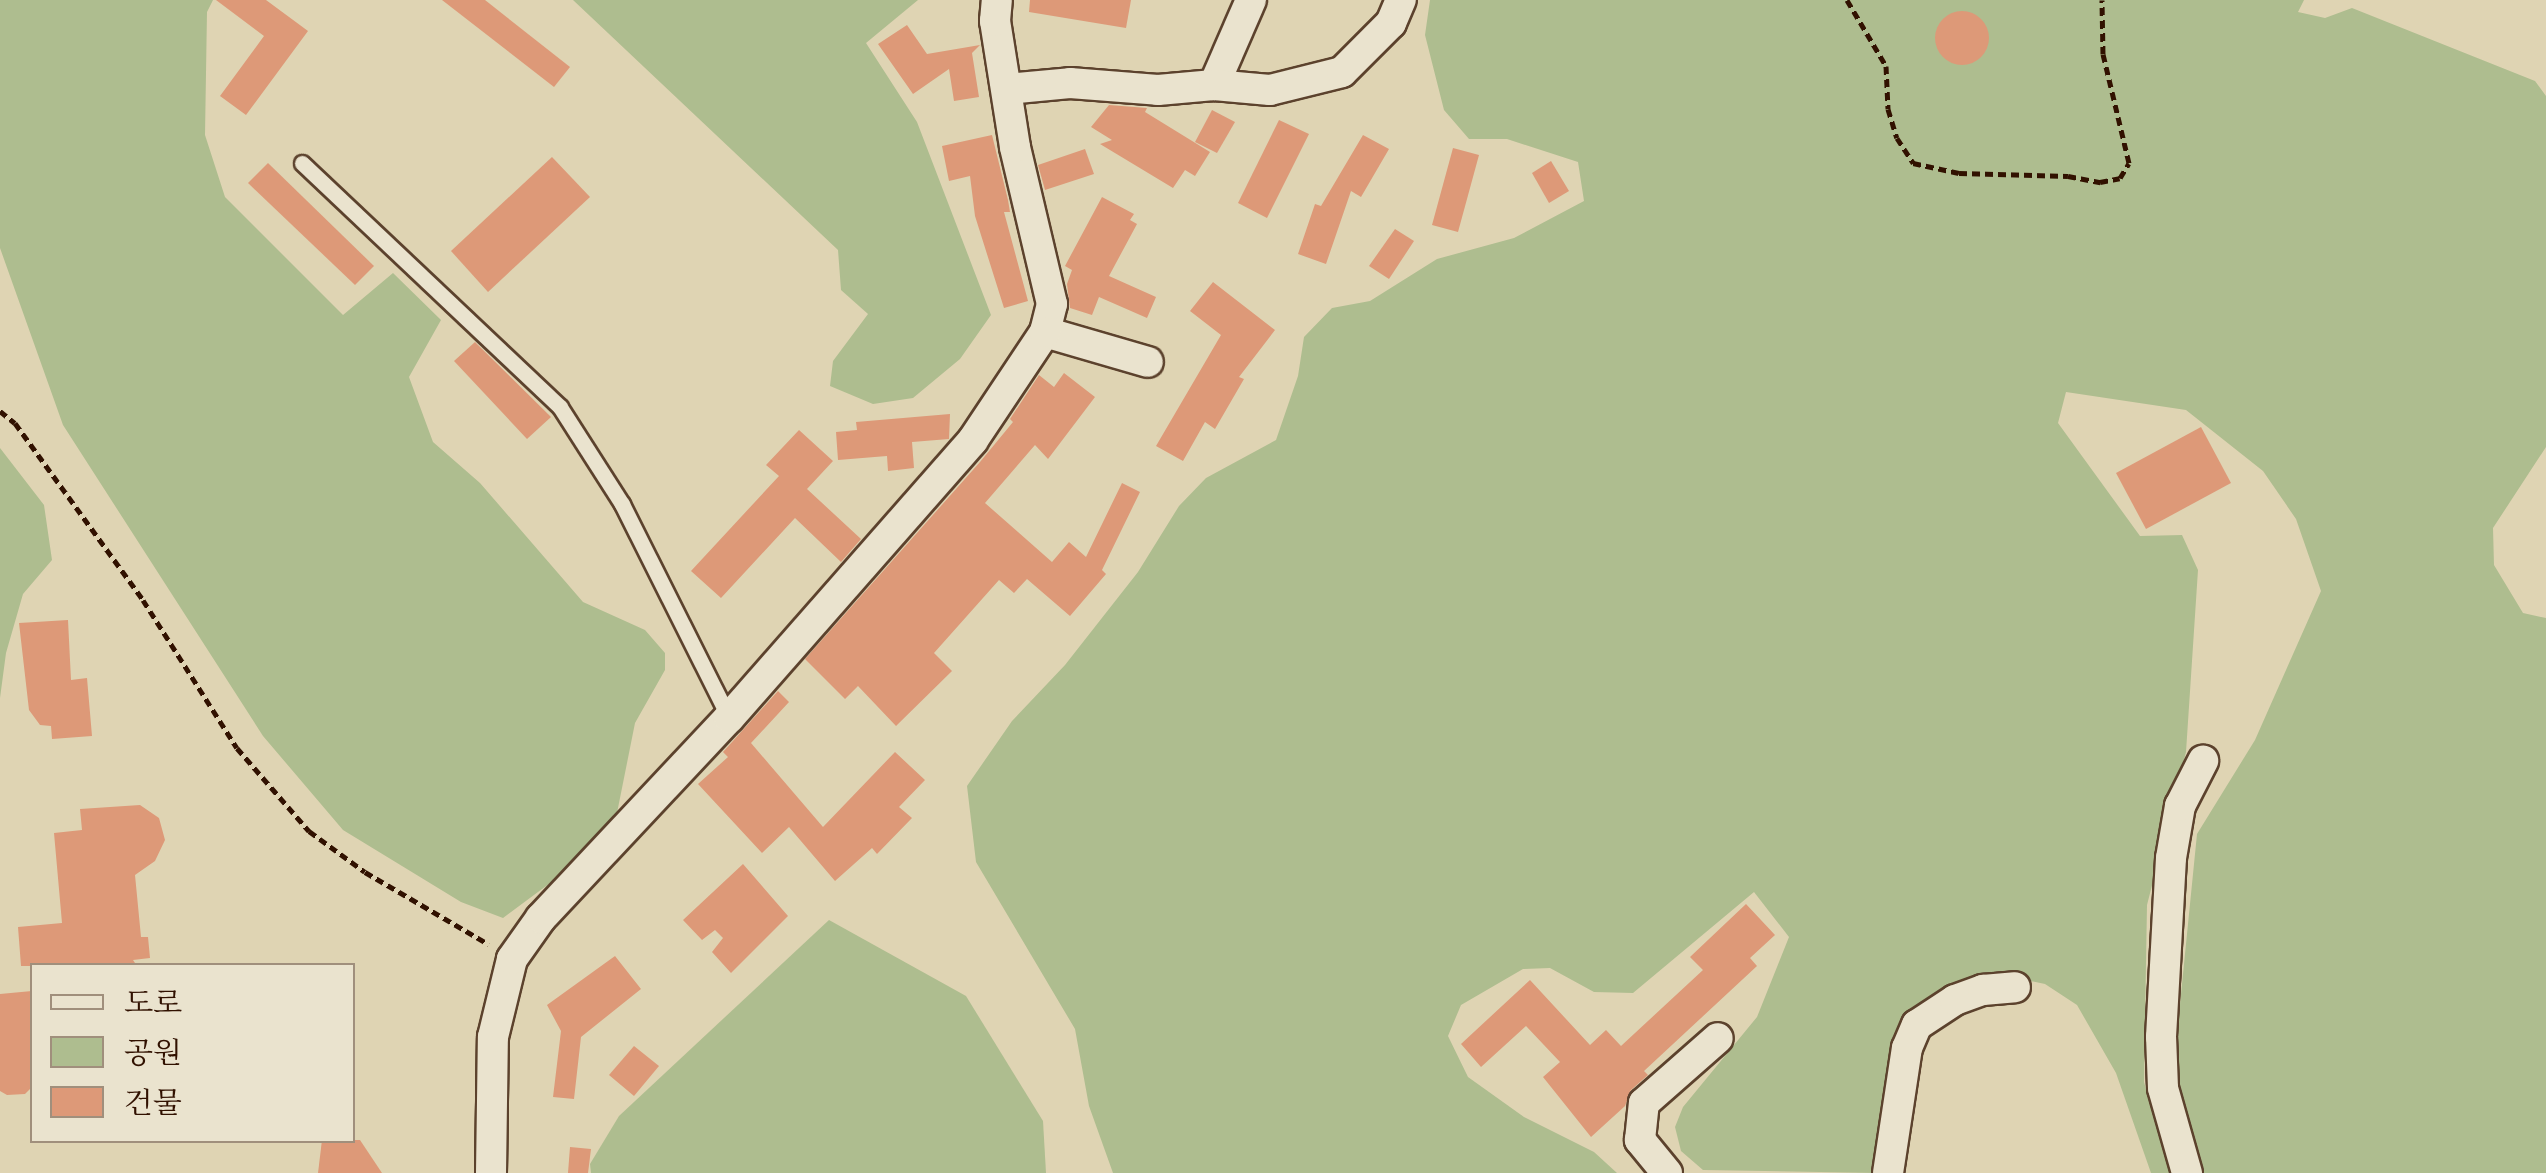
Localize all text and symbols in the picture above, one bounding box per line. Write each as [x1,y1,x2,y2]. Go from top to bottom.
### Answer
legend [30,963,355,1143]
text: 도로 [124,984,182,1027]
text: 공원 [124,1034,182,1077]
text: 건물 [124,1084,182,1127]

